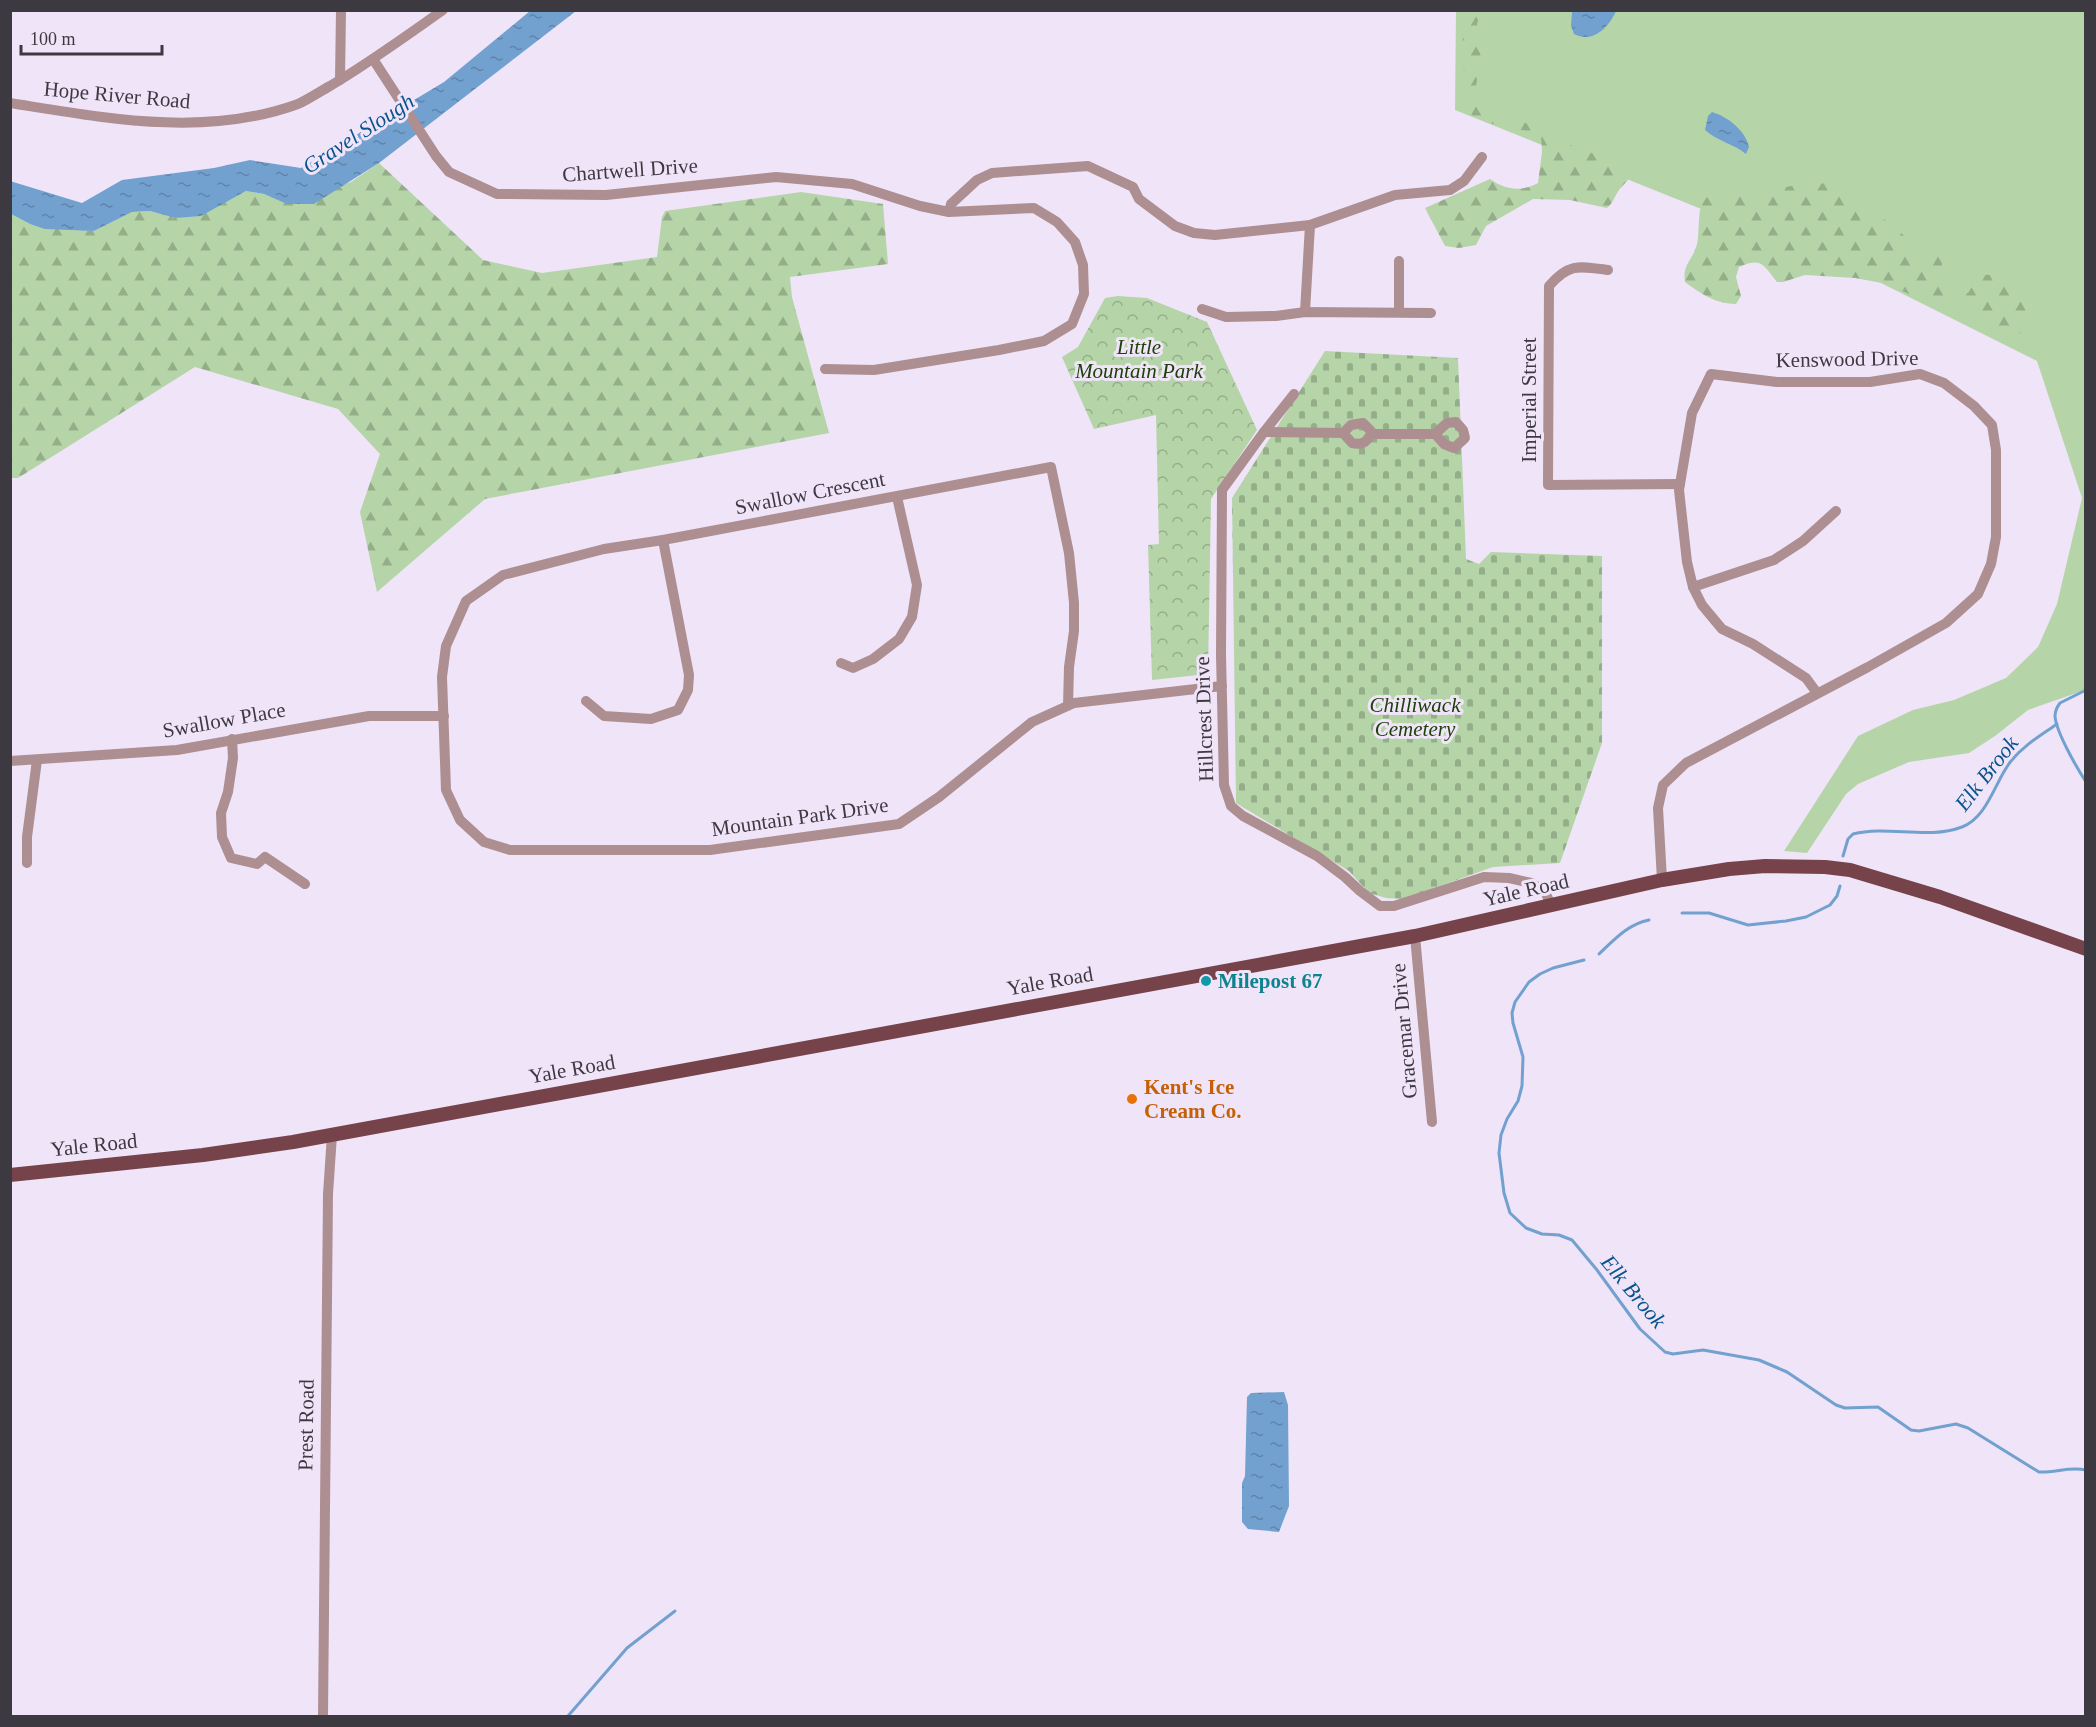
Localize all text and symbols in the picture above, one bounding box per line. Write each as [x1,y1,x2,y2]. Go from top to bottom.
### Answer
scale bar [21,18,162,56]
text: 100 m [30,29,76,49]
street label: Hope River Road [43,77,192,113]
water label: Gravel Slough [298,88,419,179]
street label: Chartwell Drive [561,153,699,187]
park label: Little Mountain Park [1074,335,1204,383]
street label: Imperial Street [1517,337,1541,463]
street label: Kenswood Drive [1775,346,1919,372]
street label: Swallow Crescent [733,467,887,519]
street label: Hillcrest Drive [1190,656,1218,782]
park label: Chilliwack Cemetery [1370,693,1461,741]
street label: Swallow Place [161,697,287,743]
water label: Elk Brook [1949,730,2024,816]
street label: Mountain Park Drive [710,793,890,841]
street label: Yale Road [1481,868,1572,911]
street label: Yale Road [1005,962,1095,1000]
street label: Gracemar Drive [1386,962,1422,1100]
place label: Milepost 67 [1218,969,1322,993]
marker: Milepost 67 [1199,974,1213,988]
street label: Yale Road [527,1050,617,1088]
place label: Kent's Ice Cream Co. [1144,1075,1242,1123]
marker: Kent's Ice Cream Co. [1125,1092,1139,1106]
street label: Yale Road [49,1128,139,1161]
water label: Elk Brook [1595,1249,1672,1334]
street label: Prest Road [293,1379,319,1471]

